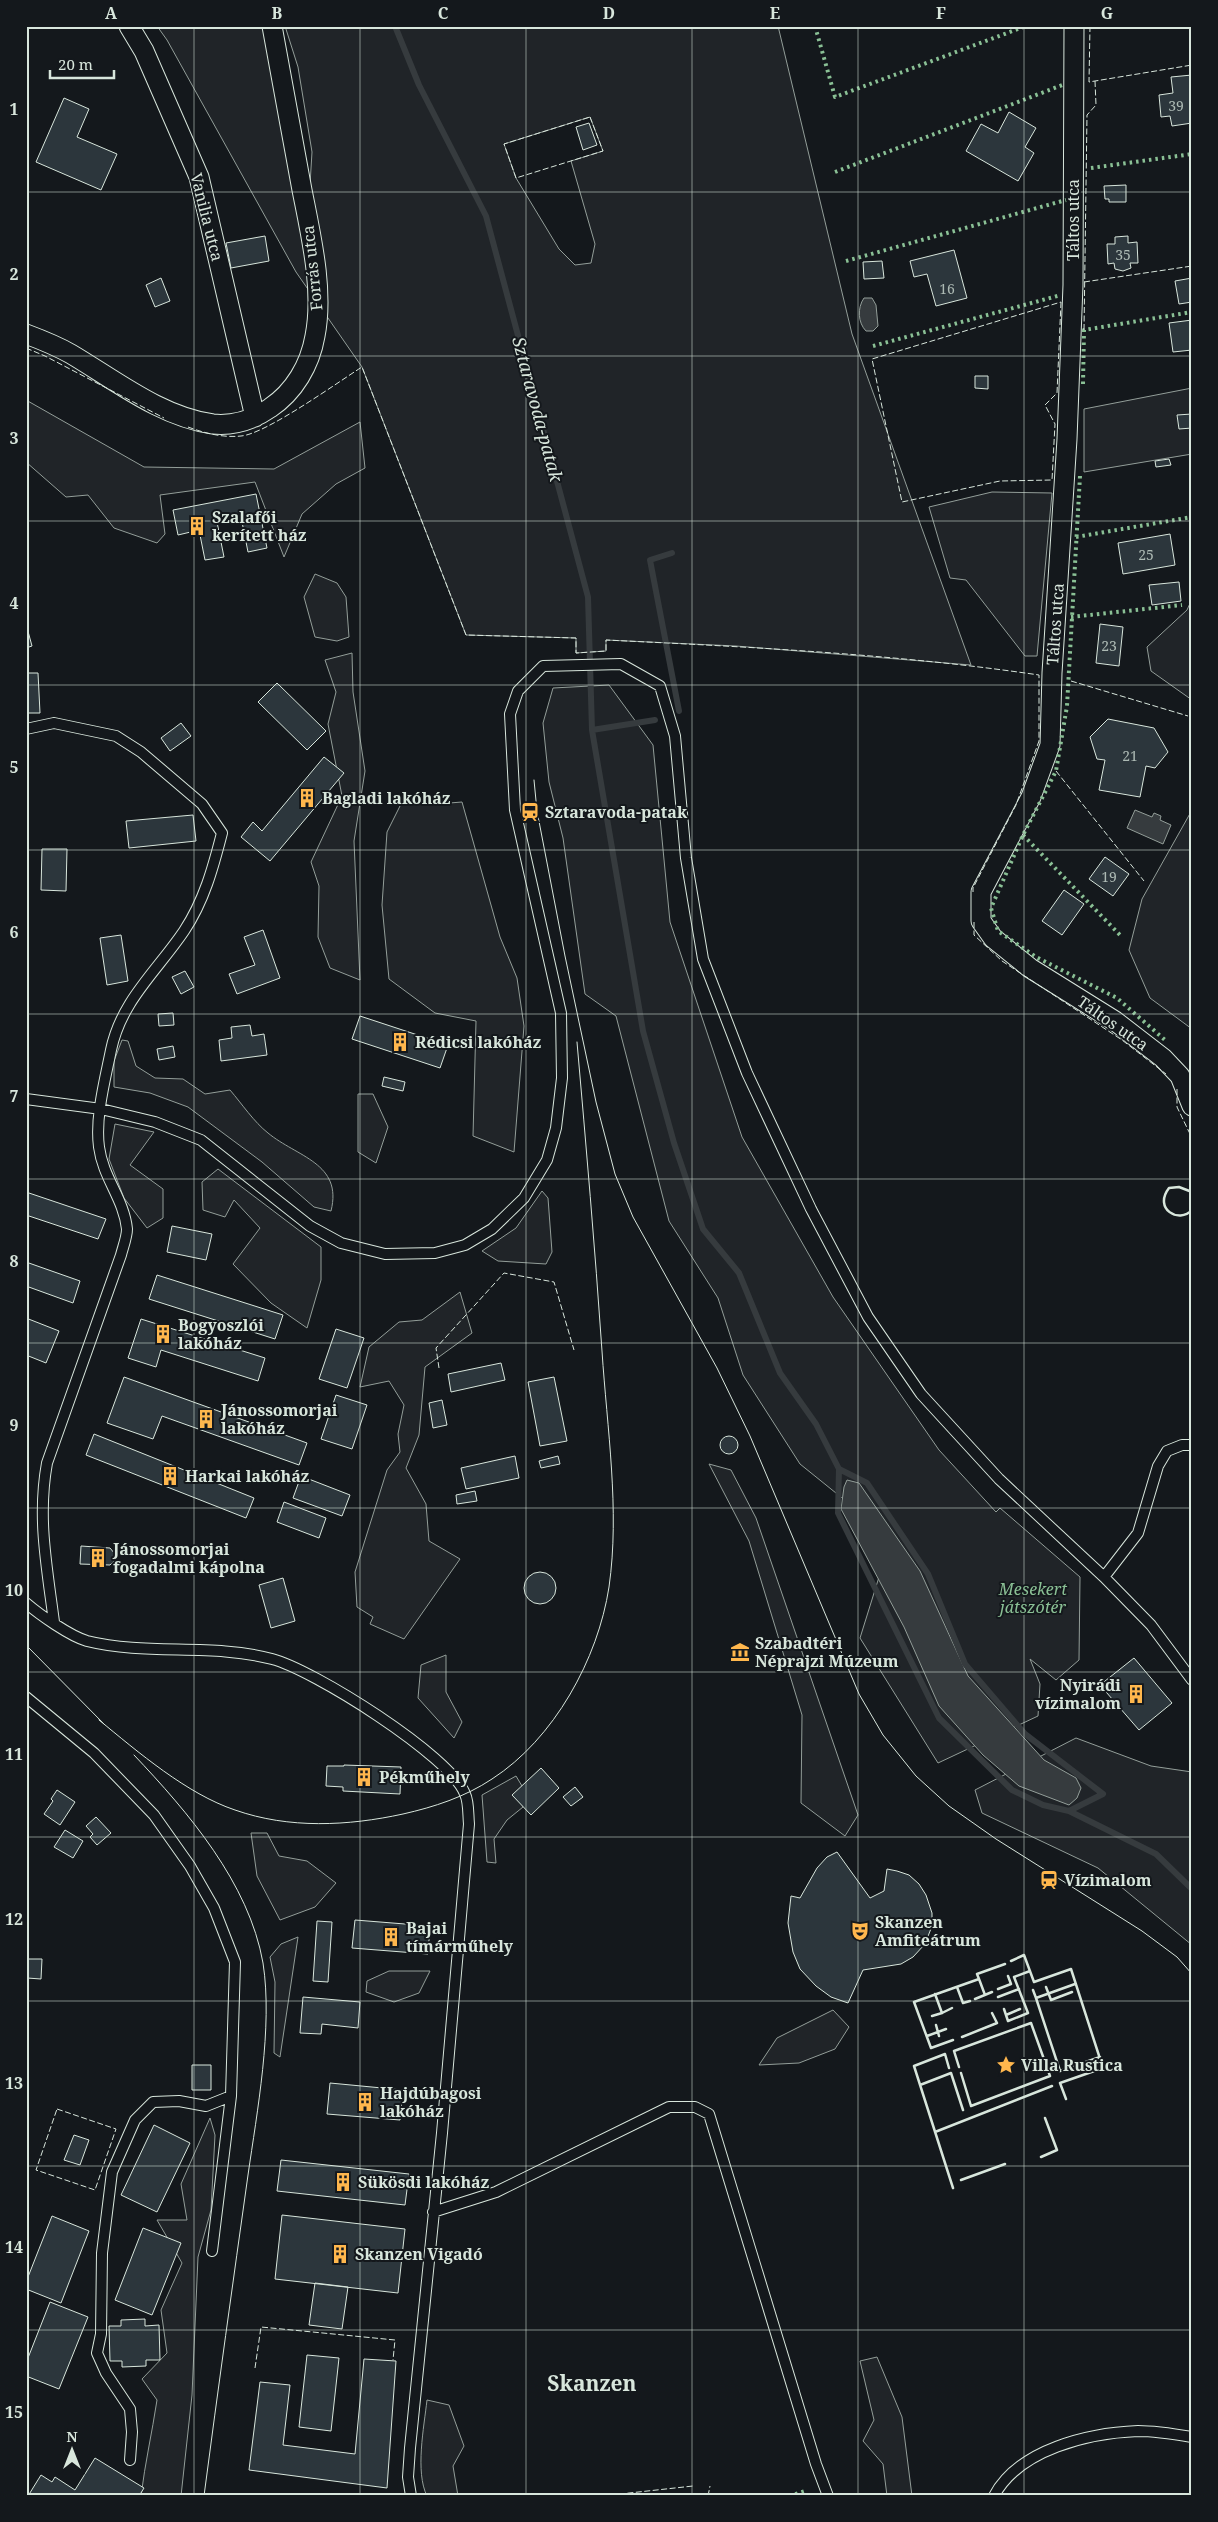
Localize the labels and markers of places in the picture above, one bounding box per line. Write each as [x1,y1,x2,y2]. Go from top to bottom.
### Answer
place label: Szalafői kerített ház [212,506,307,546]
building icon: Szalafői kerített ház [186,515,208,537]
building icon: Bagladi lakóház [296,787,318,809]
place label: Bagladi lakóház [322,787,450,809]
station icon: Sztaravoda-patak [519,801,541,823]
place label: Sztaravoda-patak [545,801,688,823]
building icon: Rédicsi lakóház [389,1031,411,1053]
place label: Rédicsi lakóház [415,1031,541,1053]
place label: Bogyoszlói lakóház [178,1314,264,1354]
building icon: Bogyoszlói lakóház [152,1323,174,1345]
place label: Jánossomorjai lakóház [220,1399,338,1439]
building icon: Jánossomorjai lakóház [195,1408,217,1430]
building icon: Harkai lakóház [159,1465,181,1487]
place label: Harkai lakóház [185,1465,309,1487]
place label: Jánossomorjai fogadalmi kápolna [112,1538,265,1578]
building icon: Jánossomorjai fogadalmi kápolna [87,1547,109,1569]
place label: Szabadtéri Néprajzi Múzeum [755,1632,899,1672]
museum icon: Szabadtéri Néprajzi Múzeum [729,1641,751,1663]
place label: Nyirádi vízimalom [1035,1674,1121,1714]
building icon: Nyirádi vízimalom [1125,1683,1147,1705]
building icon: Pékműhely [353,1766,375,1788]
place label: Pékműhely [379,1766,470,1788]
station icon: Vízimalom [1038,1869,1060,1891]
place label: Vízimalom [1064,1869,1152,1891]
place label: Skanzen Amfiteátrum [875,1911,981,1951]
place label: Bajai tímárműhely [406,1917,514,1957]
theatre icon: Skanzen Amfiteátrum [849,1920,871,1942]
building icon: Bajai tímárműhely [380,1926,402,1948]
place icon: Villa Rustica [995,2054,1017,2076]
place label: Villa Rustica [1021,2054,1123,2076]
place label: Hajdúbagosi lakóház [380,2082,482,2122]
building icon: Hajdúbagosi lakóház [354,2091,376,2113]
building icon: Sükösdi lakóház [332,2171,354,2193]
place label: Sükösdi lakóház [358,2171,489,2193]
building icon: Skanzen Vigadó [329,2243,351,2265]
place label: Skanzen Vigadó [355,2243,483,2265]

